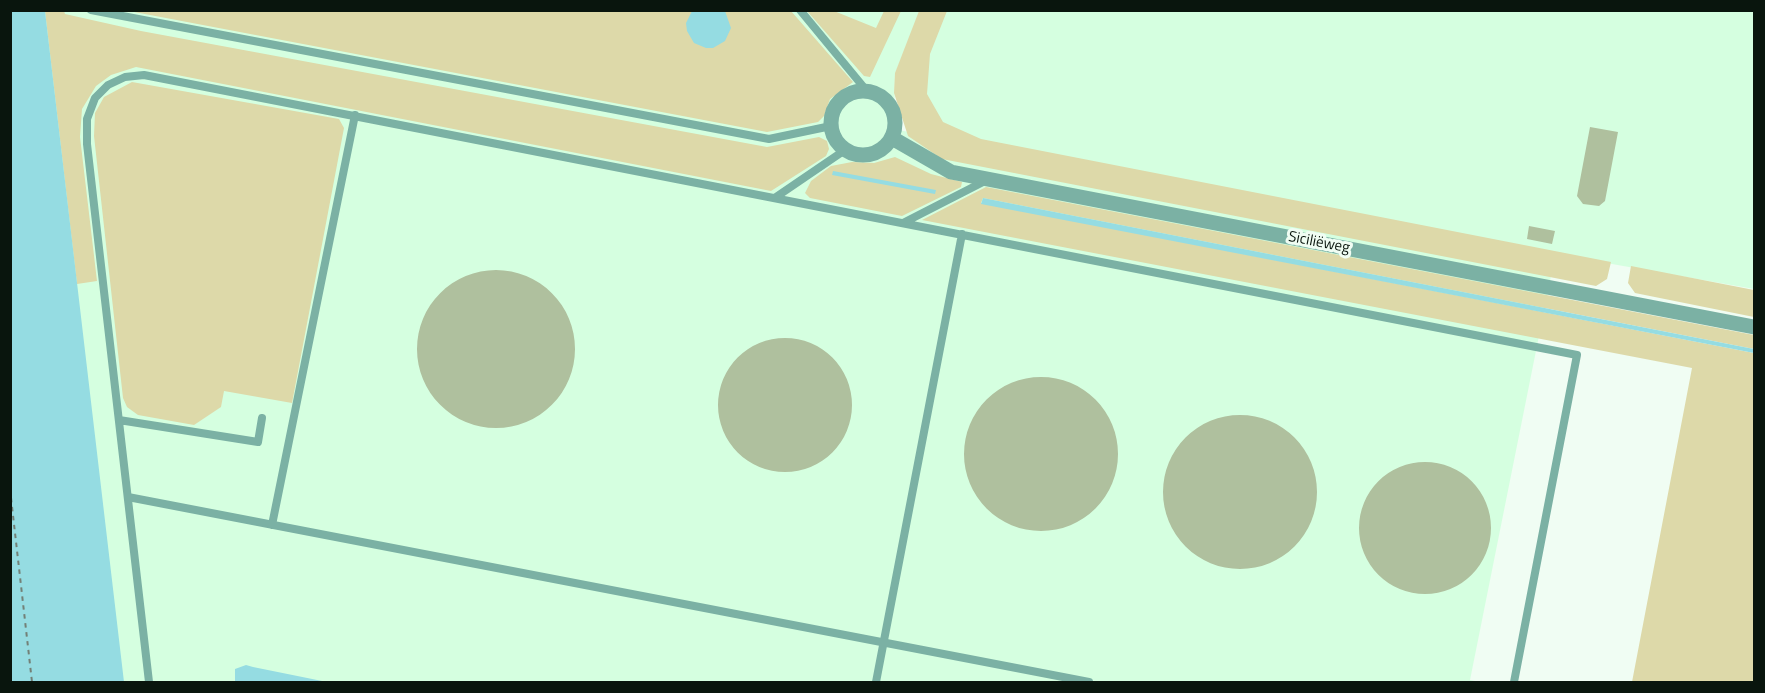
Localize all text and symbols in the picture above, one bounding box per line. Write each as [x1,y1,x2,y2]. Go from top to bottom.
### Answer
street label: Siciliëweg [1287,228,1351,258]

